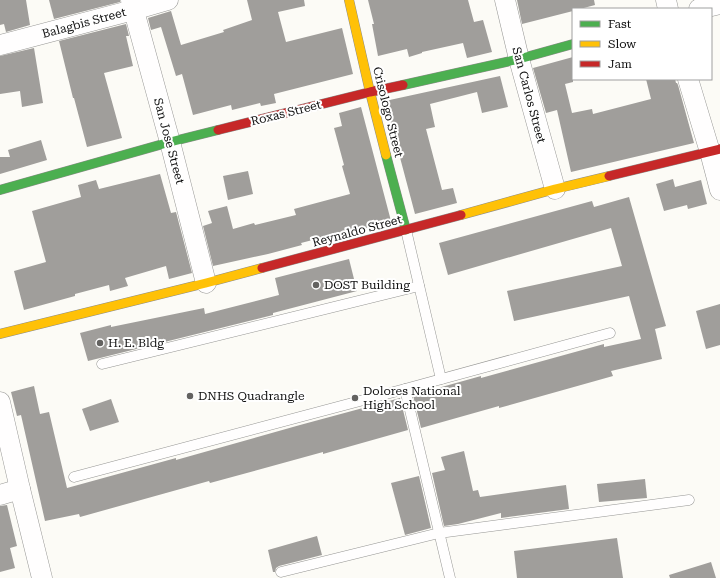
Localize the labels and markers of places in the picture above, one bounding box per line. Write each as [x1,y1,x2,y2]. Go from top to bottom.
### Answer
place label: DOST Building [324,278,410,292]
marker: DOST Building [311,280,321,290]
place label: H. E. Bldg [108,336,164,350]
marker: H. E. Bldg [95,338,105,348]
place label: Dolores National High School [363,384,461,412]
place label: DNHS Quadrangle [198,389,305,403]
marker: DNHS Quadrangle [185,391,195,401]
marker: Dolores National High School [350,393,360,403]

